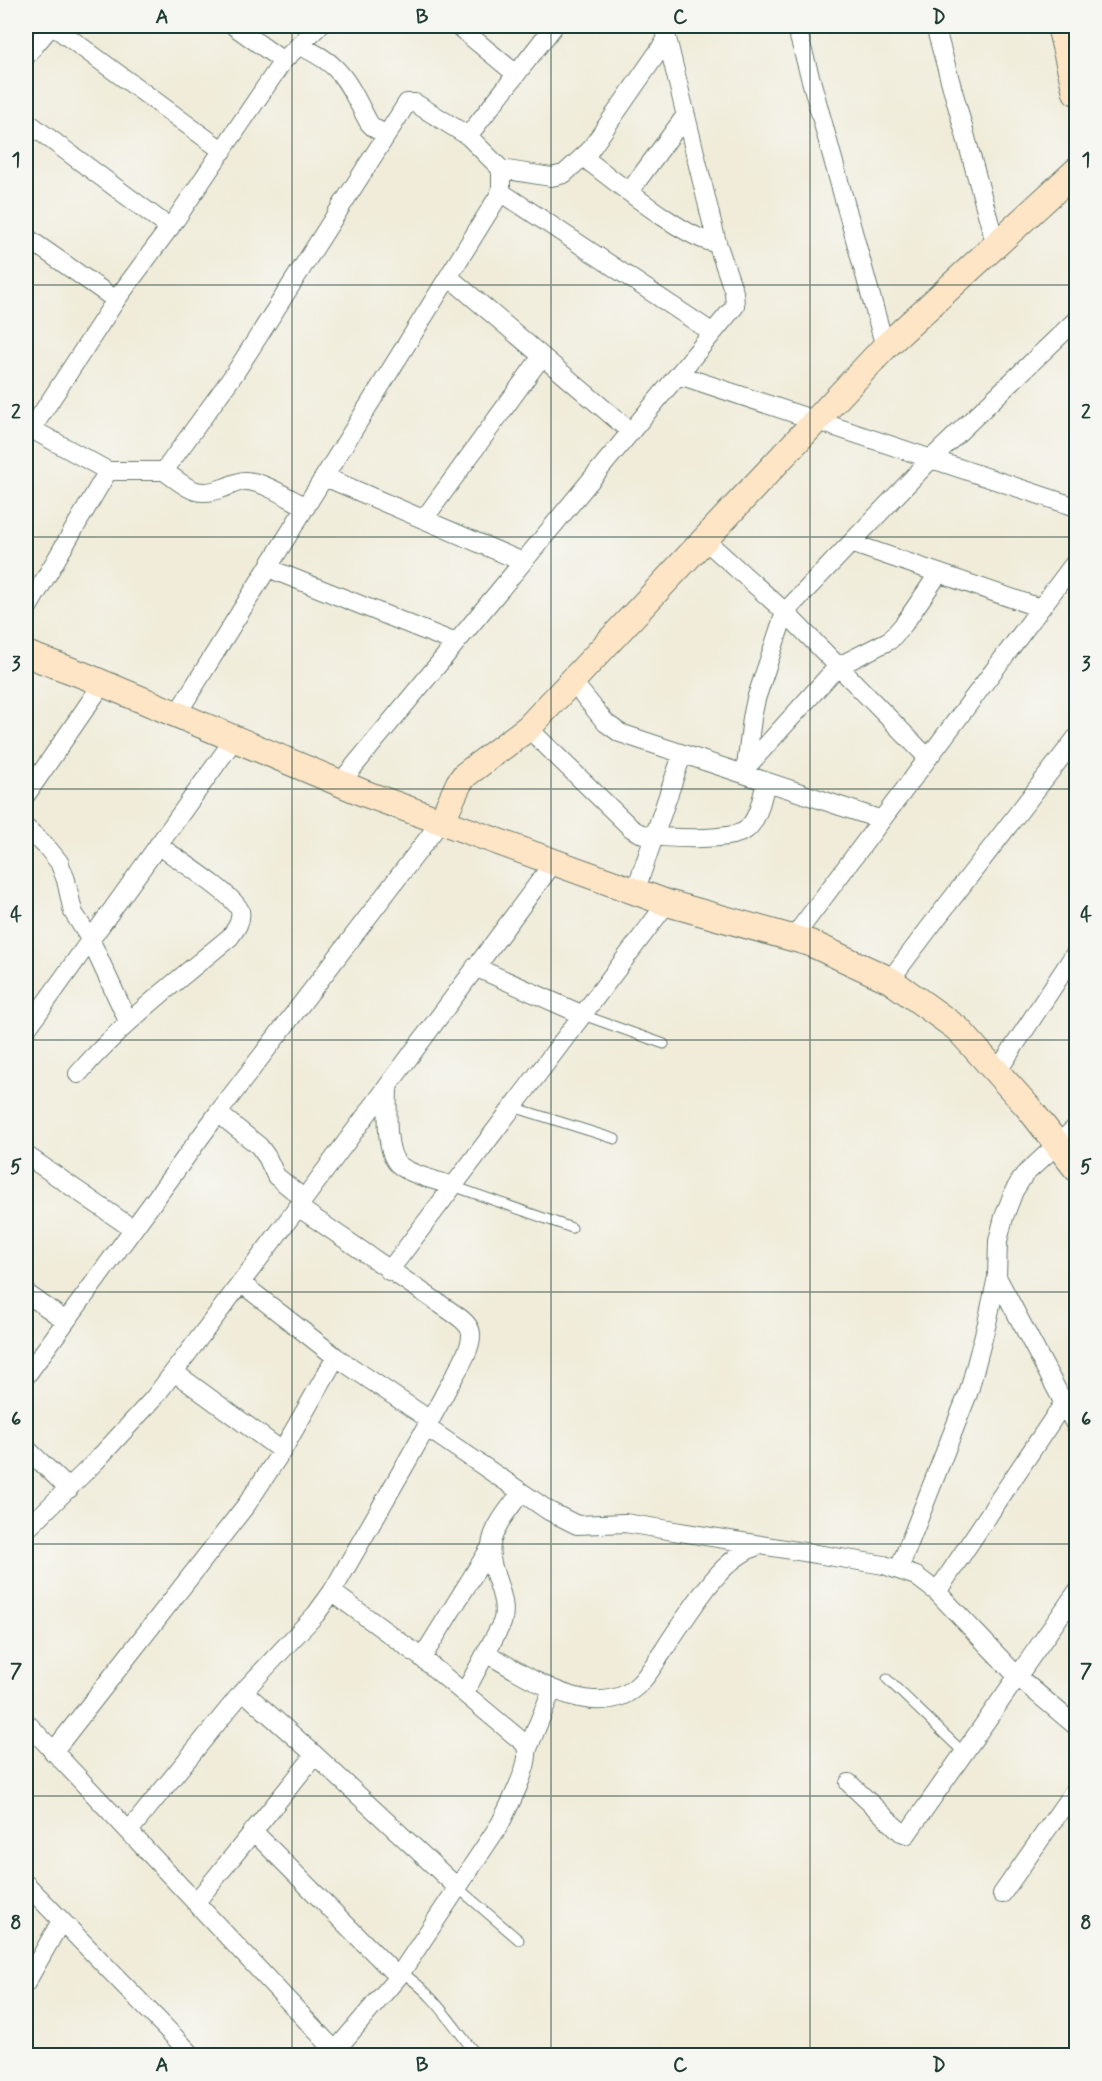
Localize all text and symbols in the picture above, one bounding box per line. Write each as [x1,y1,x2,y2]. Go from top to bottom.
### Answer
text: A [155,4,169,31]
text: B [416,4,429,31]
text: C [673,4,688,31]
text: D [932,4,946,31]
text: 1 [12,147,20,174]
text: 1 [1082,147,1090,174]
text: 2 [11,399,21,426]
text: 2 [1081,399,1091,426]
text: 3 [11,651,21,678]
text: 3 [1081,651,1091,678]
text: 4 [10,902,22,929]
text: 4 [1080,902,1092,929]
text: 5 [10,1154,22,1181]
text: 5 [1080,1154,1092,1181]
text: 6 [11,1406,21,1433]
text: 6 [1081,1406,1091,1433]
text: 7 [10,1658,22,1685]
text: 7 [1080,1658,1092,1685]
text: 8 [10,1910,22,1937]
text: 8 [1080,1910,1092,1937]
text: A [155,2052,169,2079]
text: B [416,2052,429,2079]
text: C [673,2052,688,2079]
text: D [932,2052,946,2079]

